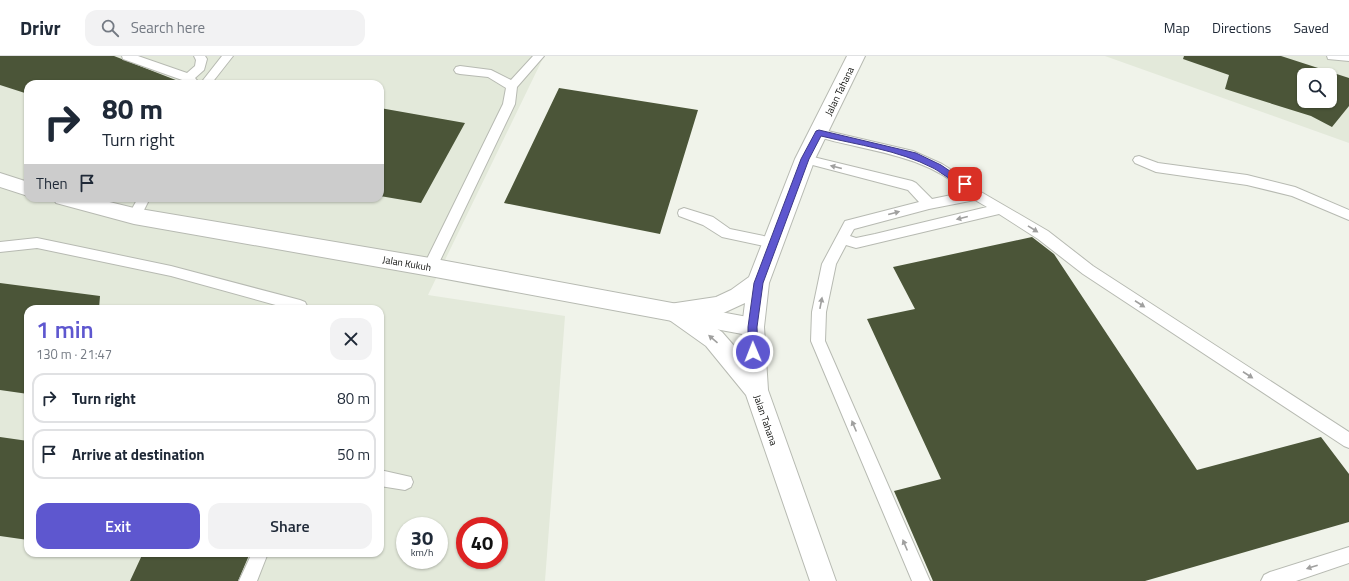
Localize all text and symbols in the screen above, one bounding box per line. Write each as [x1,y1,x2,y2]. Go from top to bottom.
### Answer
search box [85,10,365,46]
text: Drivr [20,13,61,42]
text: Search here [131,16,205,39]
icon: search [99,17,121,39]
text: Map [1164,17,1190,38]
text: Directions [1212,17,1271,38]
text: Saved [1293,17,1329,38]
street label: Jalan Tahana [821,64,858,118]
map controls [1297,68,1337,108]
button: search [1297,68,1337,108]
text: 80 m [102,87,163,130]
icon: right [36,96,88,148]
text: Turn right [102,126,175,153]
one-way arrow [830,163,842,169]
pin [948,167,982,201]
text: Then [36,172,68,195]
icon: arrive [76,172,98,194]
icon: arrive [954,173,976,195]
one-way arrow [888,210,900,216]
one-way arrow [956,215,968,221]
one-way arrow [1028,225,1038,233]
street label: Jalan Kukuh [381,252,432,275]
one-way arrow [819,297,825,309]
one-way arrow [1134,300,1146,307]
text: 1 min [36,311,94,347]
button: close [330,318,372,360]
position arrow [732,331,774,373]
one-way arrow [708,335,718,344]
text: 130 m · 21:47 [36,344,112,364]
one-way arrow [1243,371,1254,379]
icon: right [38,387,60,409]
text: Turn right [72,387,136,410]
text: 80 m [337,387,370,410]
street label: Jalan Tahana [750,393,781,448]
one-way arrow [851,419,857,431]
icon: arrive [38,443,60,465]
text: Arrive at destination [72,443,205,466]
text: 50 m [337,443,370,466]
button: Exit [36,503,200,549]
button: Share [208,503,372,549]
speed limit sign: 40 [456,517,508,569]
text: 30 [411,522,433,553]
one-way arrow [902,540,908,551]
text: km/h [411,545,433,560]
one-way arrow [1306,564,1318,570]

